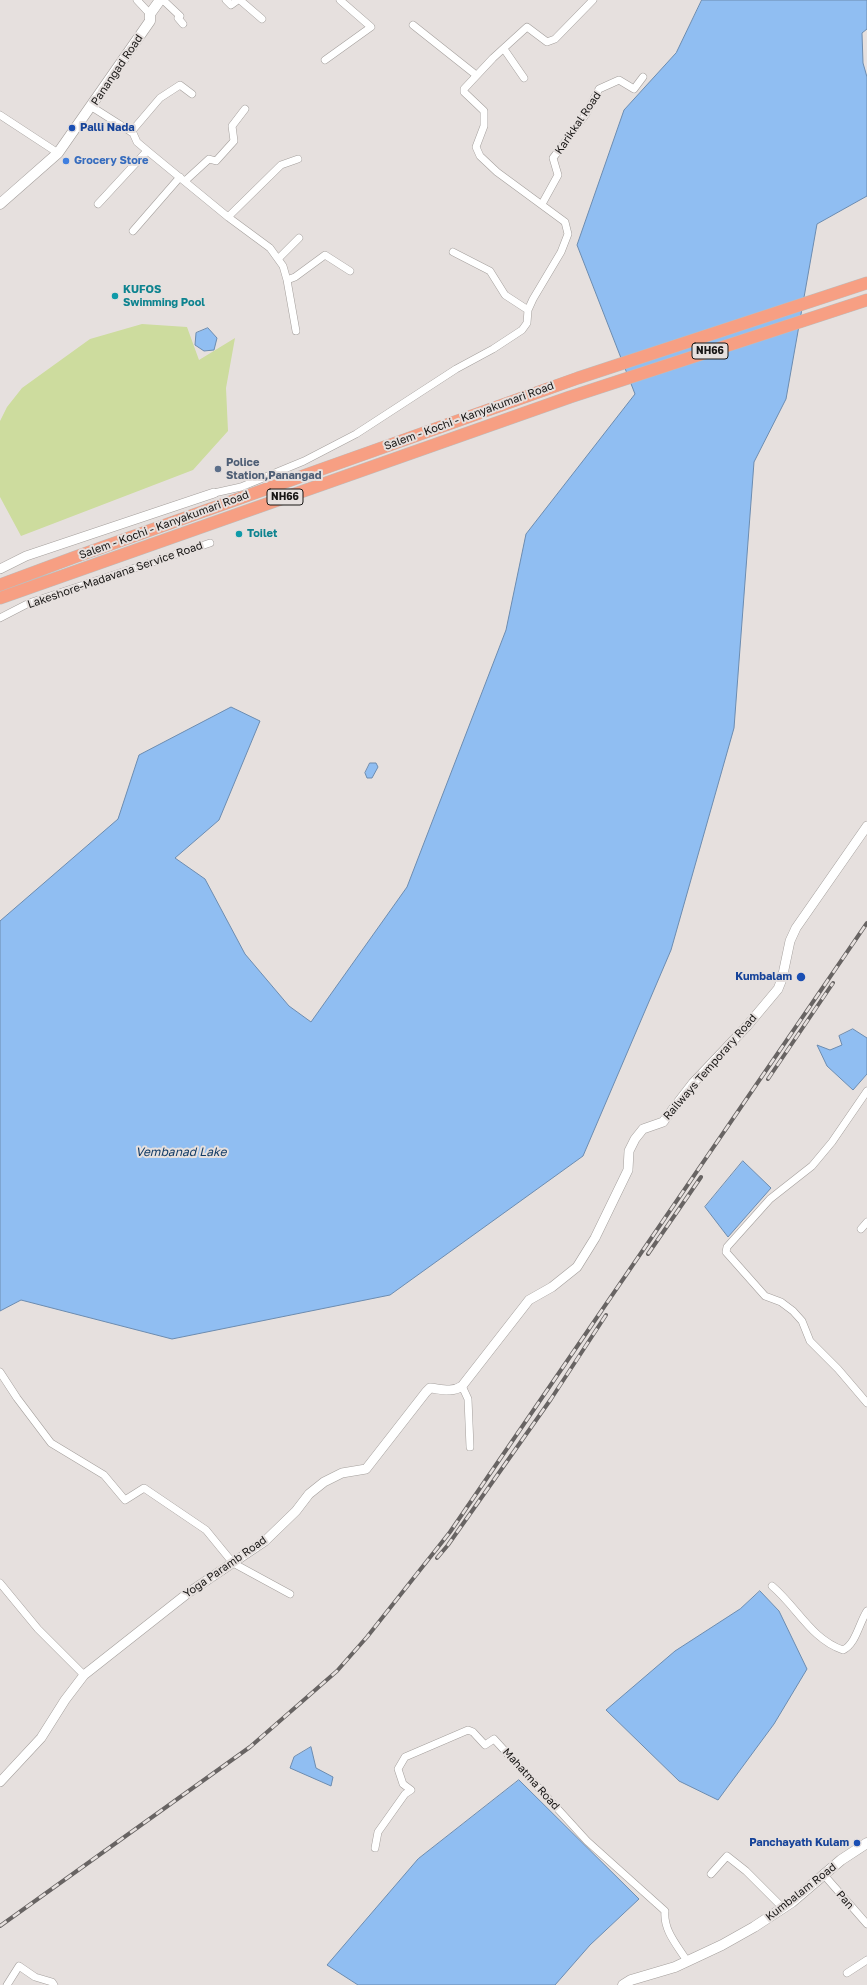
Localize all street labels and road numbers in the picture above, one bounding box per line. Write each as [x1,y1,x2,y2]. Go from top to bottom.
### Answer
street label: Panangad Road [88,32,146,108]
street label: Karikkal Road [552,89,604,157]
road number: NH66 [692,343,728,359]
street label: Salem - Kochi - Kanyakumari Road [382,379,556,453]
street label: Salem - Kochi - Kanyakumari Road [77,488,251,562]
road number: NH66 [267,489,303,505]
street label: Lakeshore-Madavana Service Road [26,539,204,611]
street label: Railways Temporary Road [661,1012,759,1122]
street label: Yoga Paramb Road [181,1533,269,1601]
street label: Mahatma Road [500,1745,562,1813]
street label: Kumbalam Road [763,1860,839,1924]
street label: Pan [833,1888,857,1912]

